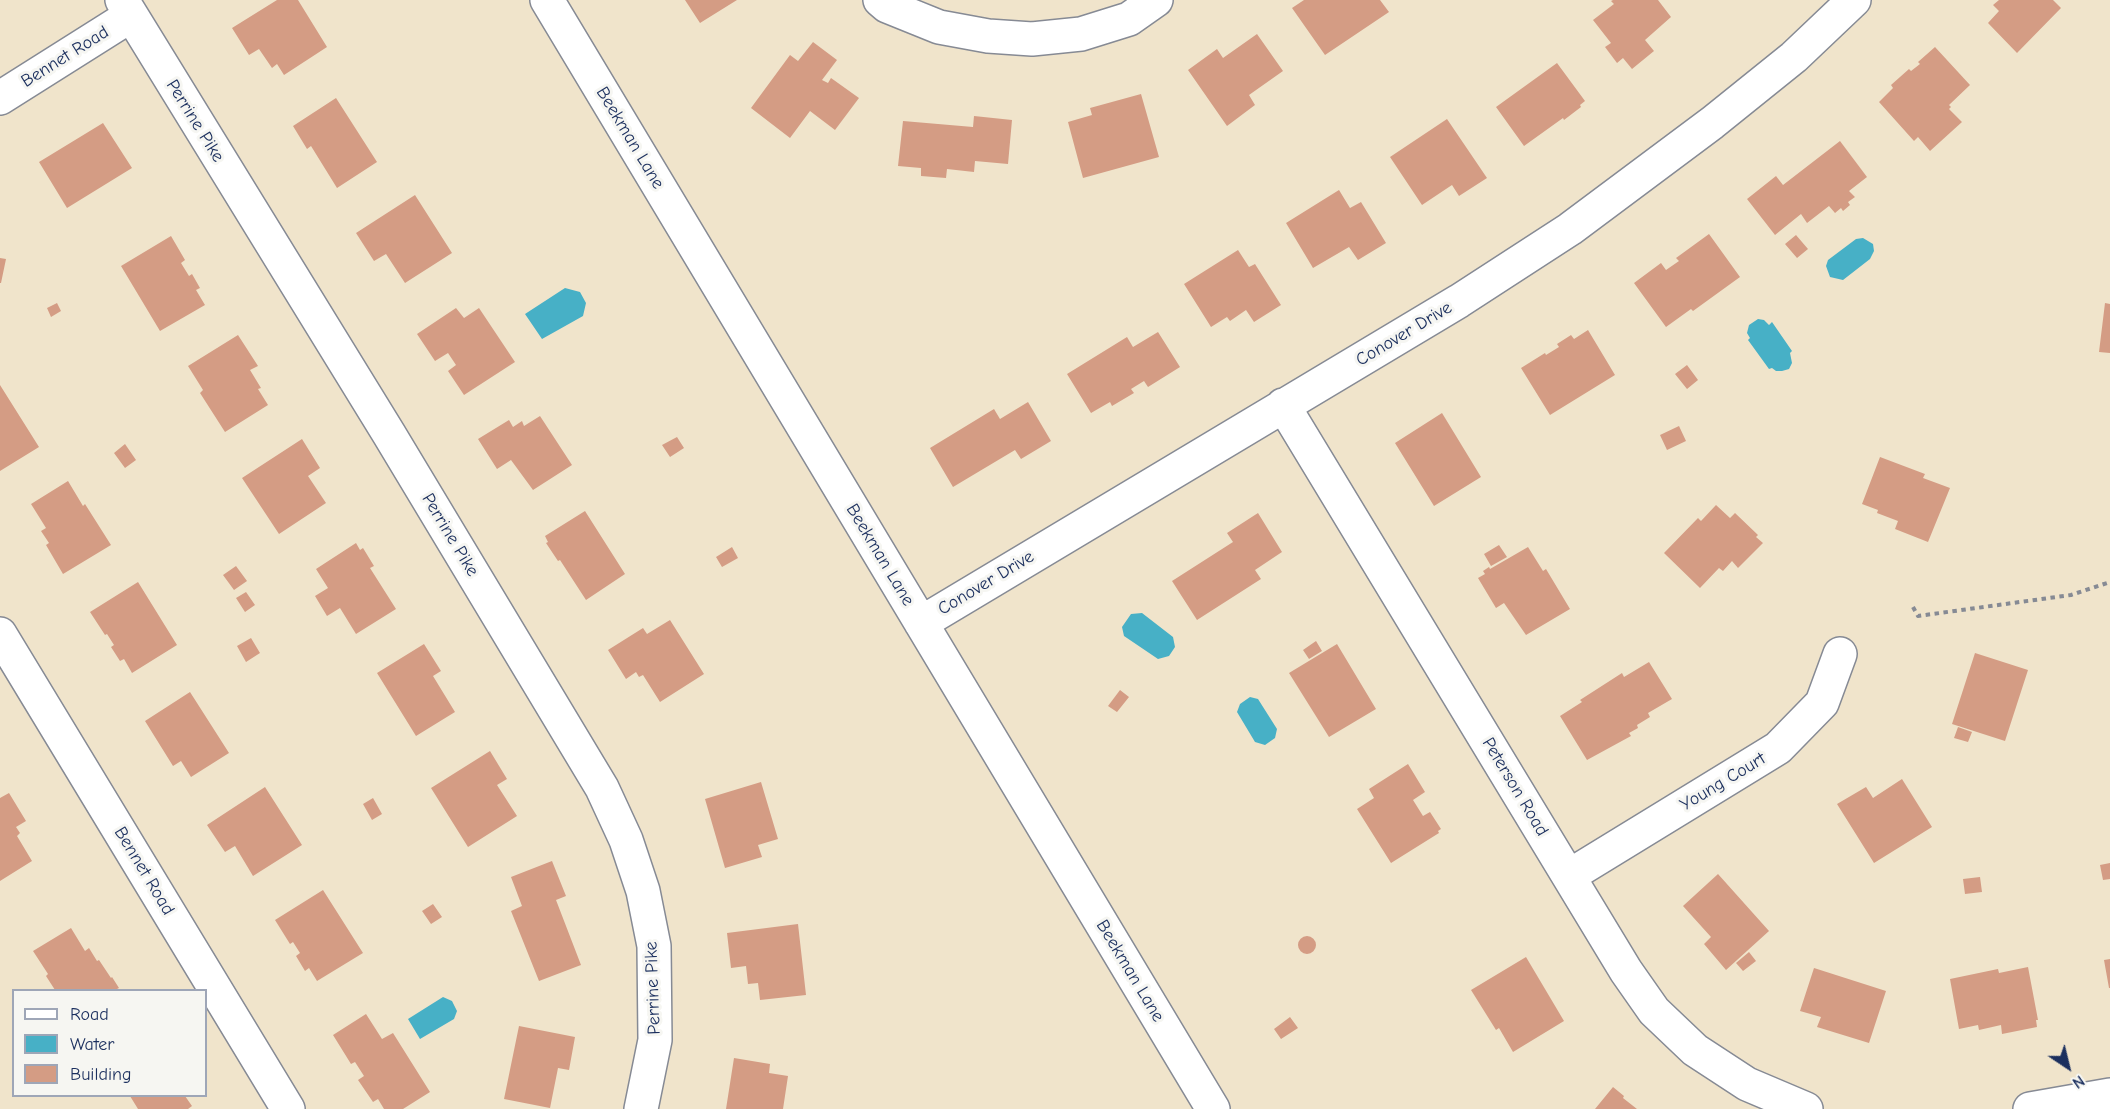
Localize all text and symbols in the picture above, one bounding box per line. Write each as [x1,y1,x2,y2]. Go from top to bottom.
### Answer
street label: Bennet Road [17,22,113,92]
street label: Perrine Pike [161,76,229,166]
street label: Beekman Lane [591,83,669,193]
street label: Conover Drive [1352,297,1456,371]
street label: Perrine Pike [417,489,483,581]
street label: Beekman Lane [841,500,919,610]
street label: Conover Drive [934,546,1038,620]
street label: Peterson Road [1477,734,1553,840]
street label: Young Court [1676,748,1770,816]
street label: Bennet Road [109,823,179,919]
street label: Beekman Lane [1091,916,1169,1026]
street label: Perrine Pike [641,941,665,1035]
legend [12,989,207,1097]
text: Road [70,1004,109,1025]
text: Water [70,1034,114,1055]
north arrow [2038,1037,2098,1097]
text: Building [70,1064,132,1085]
text: N [2069,1071,2088,1092]

